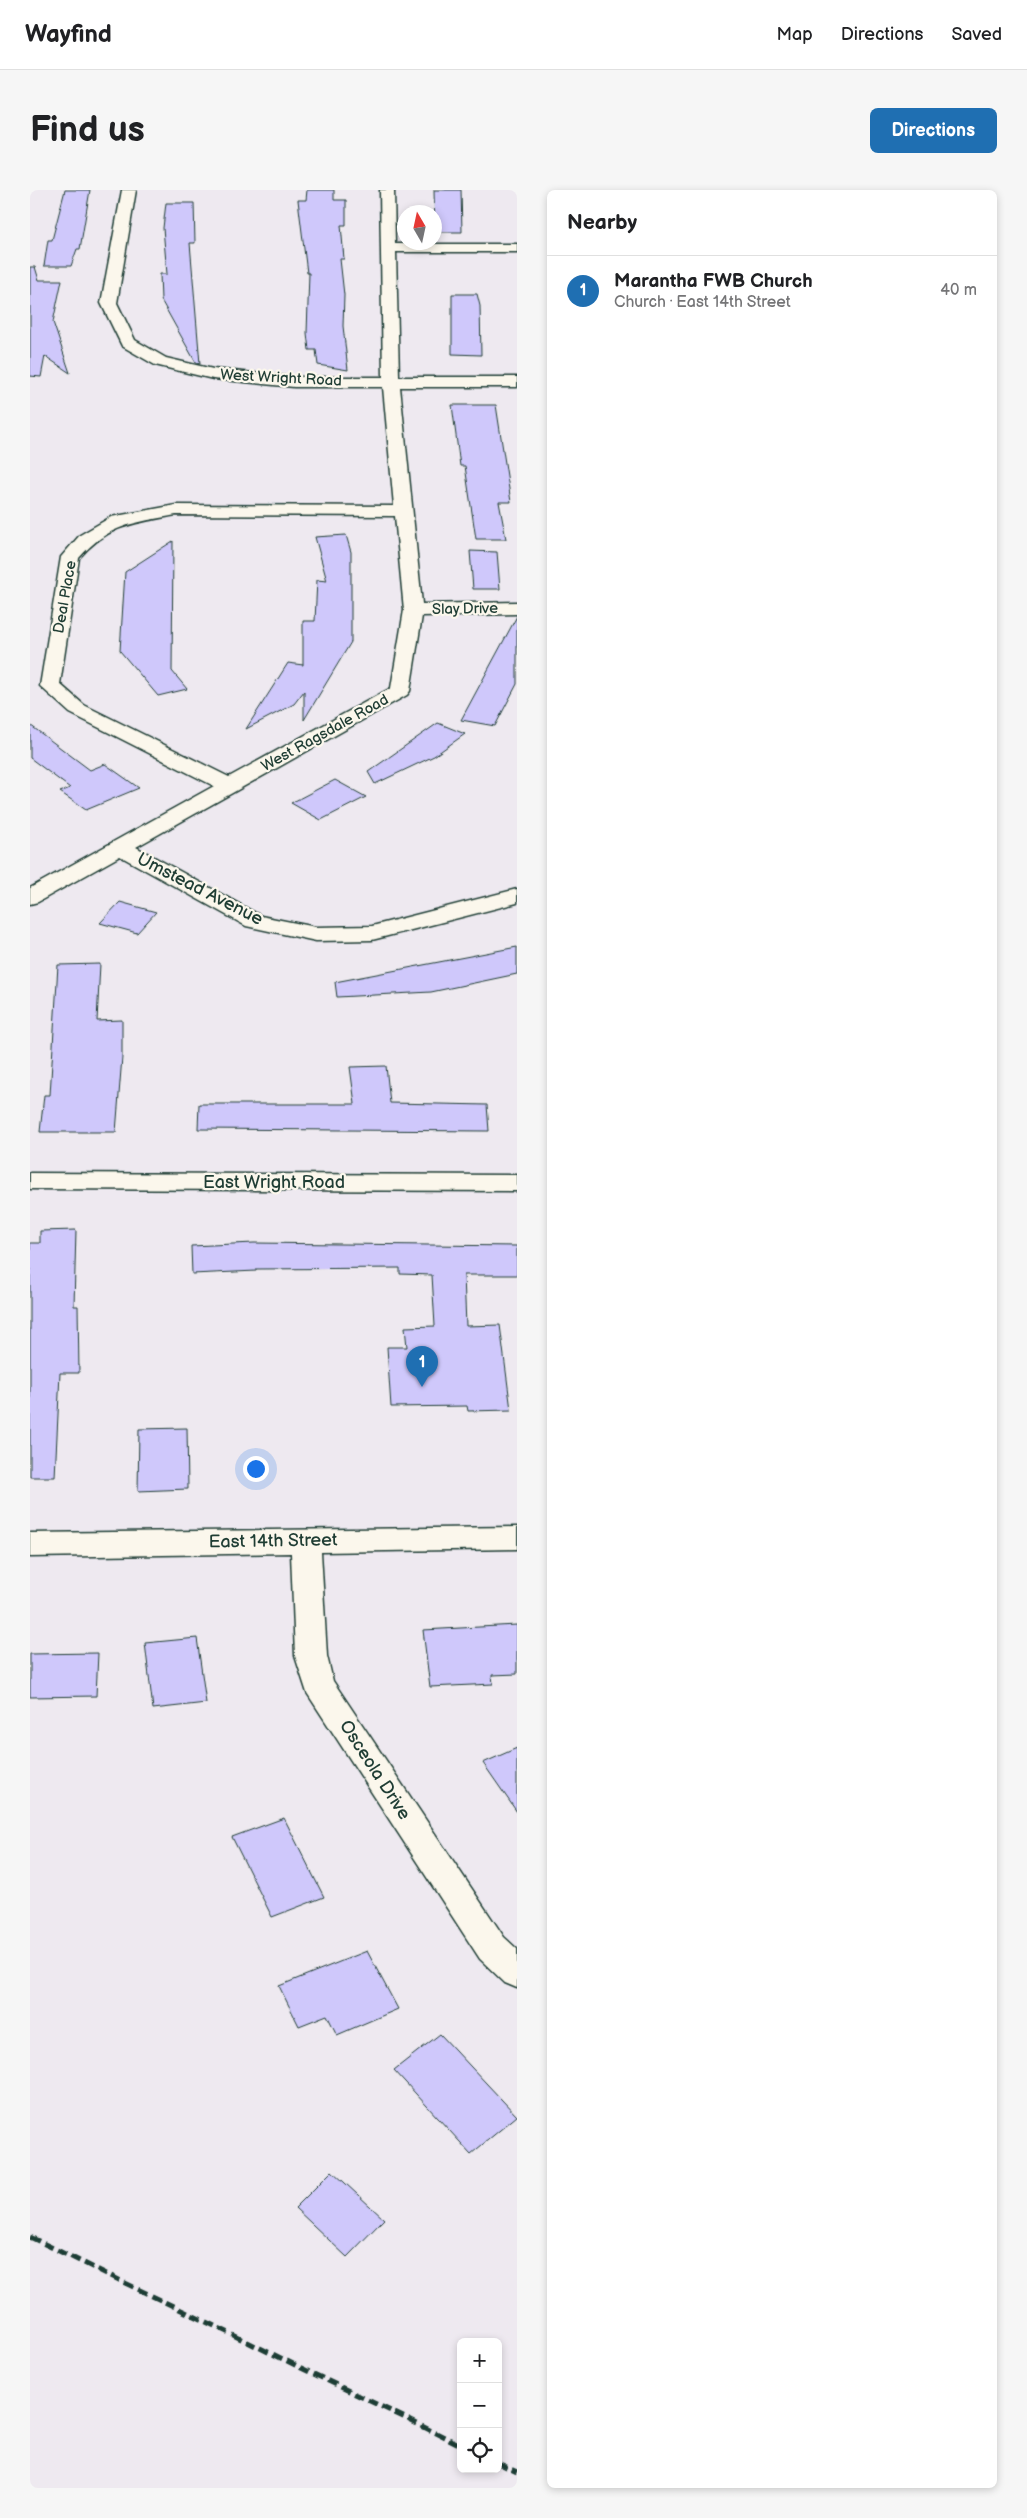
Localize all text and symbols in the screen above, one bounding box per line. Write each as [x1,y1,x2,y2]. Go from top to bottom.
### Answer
text: Wayfind [25,20,112,49]
text: Map [777,24,813,45]
text: Directions [841,24,923,45]
text: Saved [951,24,1002,45]
button: Directions [870,108,997,153]
text: Find us [30,109,145,152]
north arrow [397,205,442,250]
text: Nearby [567,210,637,235]
text: Marantha FWB Church [614,270,813,293]
text: 1 [580,281,586,300]
text: 40 m [940,281,977,300]
text: Church · East 14th Street [614,293,791,312]
street label: West Wright Road [220,365,342,391]
street label: Deal Place [49,559,81,635]
street label: Slay Drive [432,599,498,619]
street label: West Ragsdale Road [258,690,392,776]
street label: Umstead Avenue [134,848,267,930]
street label: East Wright Road [203,1172,345,1193]
pin: 1 [406,1346,438,1387]
your location [243,1456,269,1482]
street label: East 14th Street [208,1529,338,1553]
street label: Osceola Drive [335,1716,415,1824]
map controls [457,2338,502,2473]
button: + [457,2338,502,2383]
button: − [457,2383,502,2428]
button: locate [457,2428,502,2473]

